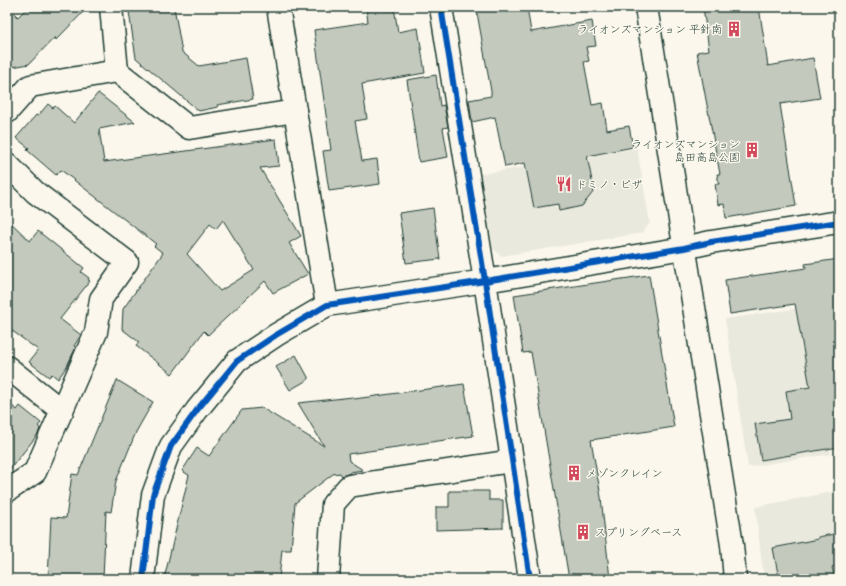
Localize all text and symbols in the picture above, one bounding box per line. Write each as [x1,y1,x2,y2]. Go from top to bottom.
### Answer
building icon: ライオンズマンション 平針南 [725,20,743,38]
place label: ライオンズマンション 平針南 [577,23,722,36]
place label: ライオンズマンション 島田高島公園 [631,138,740,164]
building icon: ライオンズマンション 島田高島公園 [743,141,761,159]
restaurant icon: ドミノ・ピザ [555,175,573,193]
place label: ドミノ・ピザ [576,178,642,191]
building icon: メゾンクレイン [565,464,583,482]
place label: メゾンクレイン [586,467,663,480]
building icon: スプリングベース [574,523,592,541]
place label: スプリングベース [595,526,682,539]

